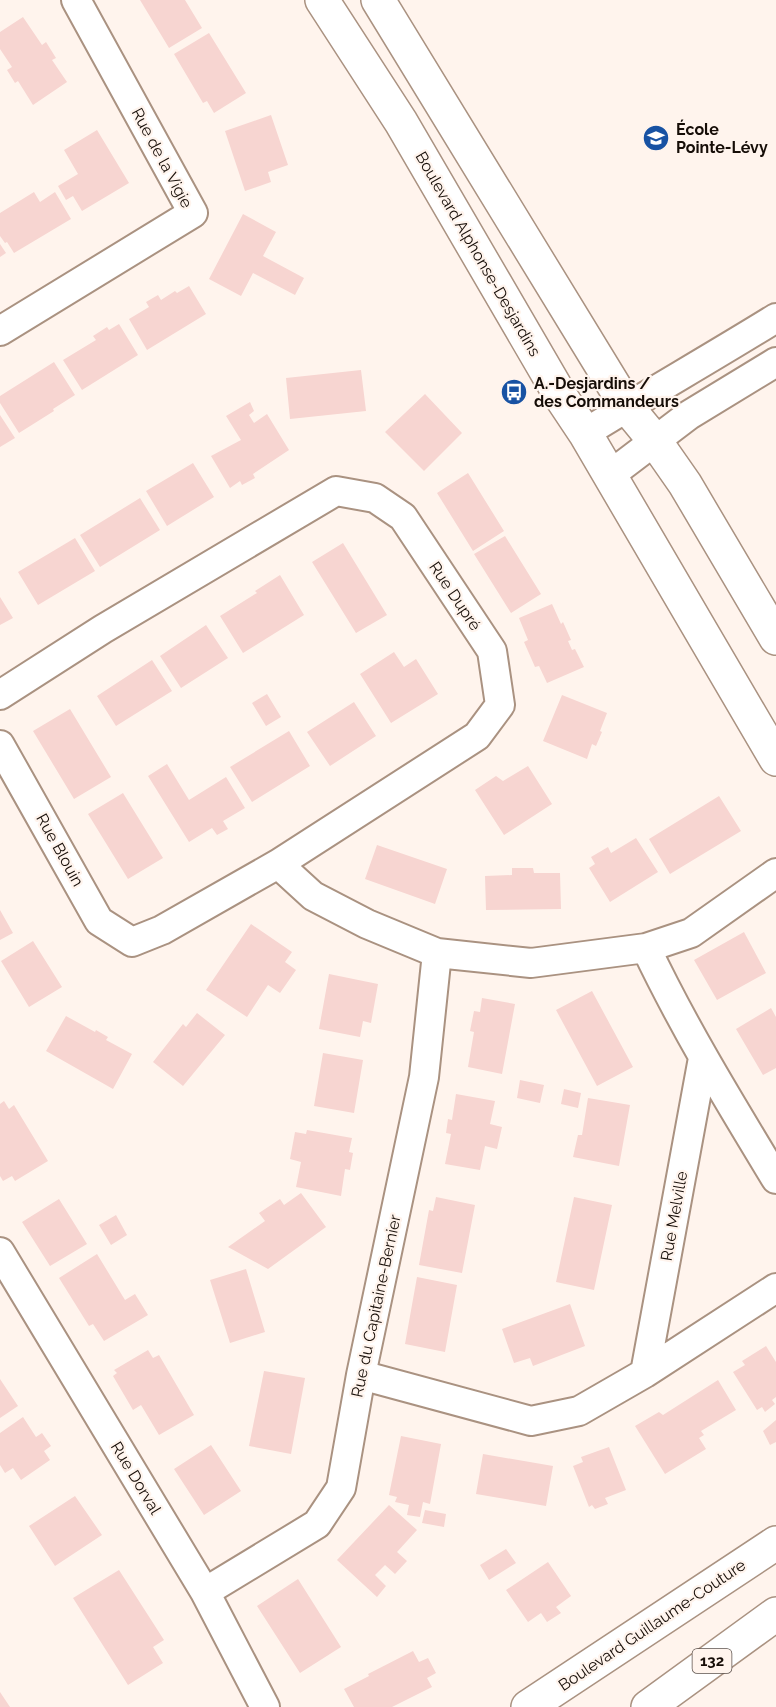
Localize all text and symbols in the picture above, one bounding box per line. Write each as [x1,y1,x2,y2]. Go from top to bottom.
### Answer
street label: Rue de la Vigie [128,105,196,211]
place label: École Pointe-Lévy [676,119,768,157]
school or university icon: École Pointe-Lévy [641,123,671,153]
street label: Boulevard Alphonse-Desjardins [412,148,545,360]
place label: A.-Desjardins / des Commandeurs [534,374,679,411]
bus stop icon: A.-Desjardins / des Commandeurs [499,377,529,407]
street label: Rue Dupré [425,558,485,634]
street label: Rue Blouin [32,810,88,890]
street label: Rue Melville [657,1170,691,1262]
street label: Rue du Capitaine-Bernier [347,1212,405,1399]
street label: Rue Dorval [107,1438,165,1518]
street label: Boulevard Guillaume-Couture [555,1555,749,1695]
road number: 132 [692,1649,732,1673]

